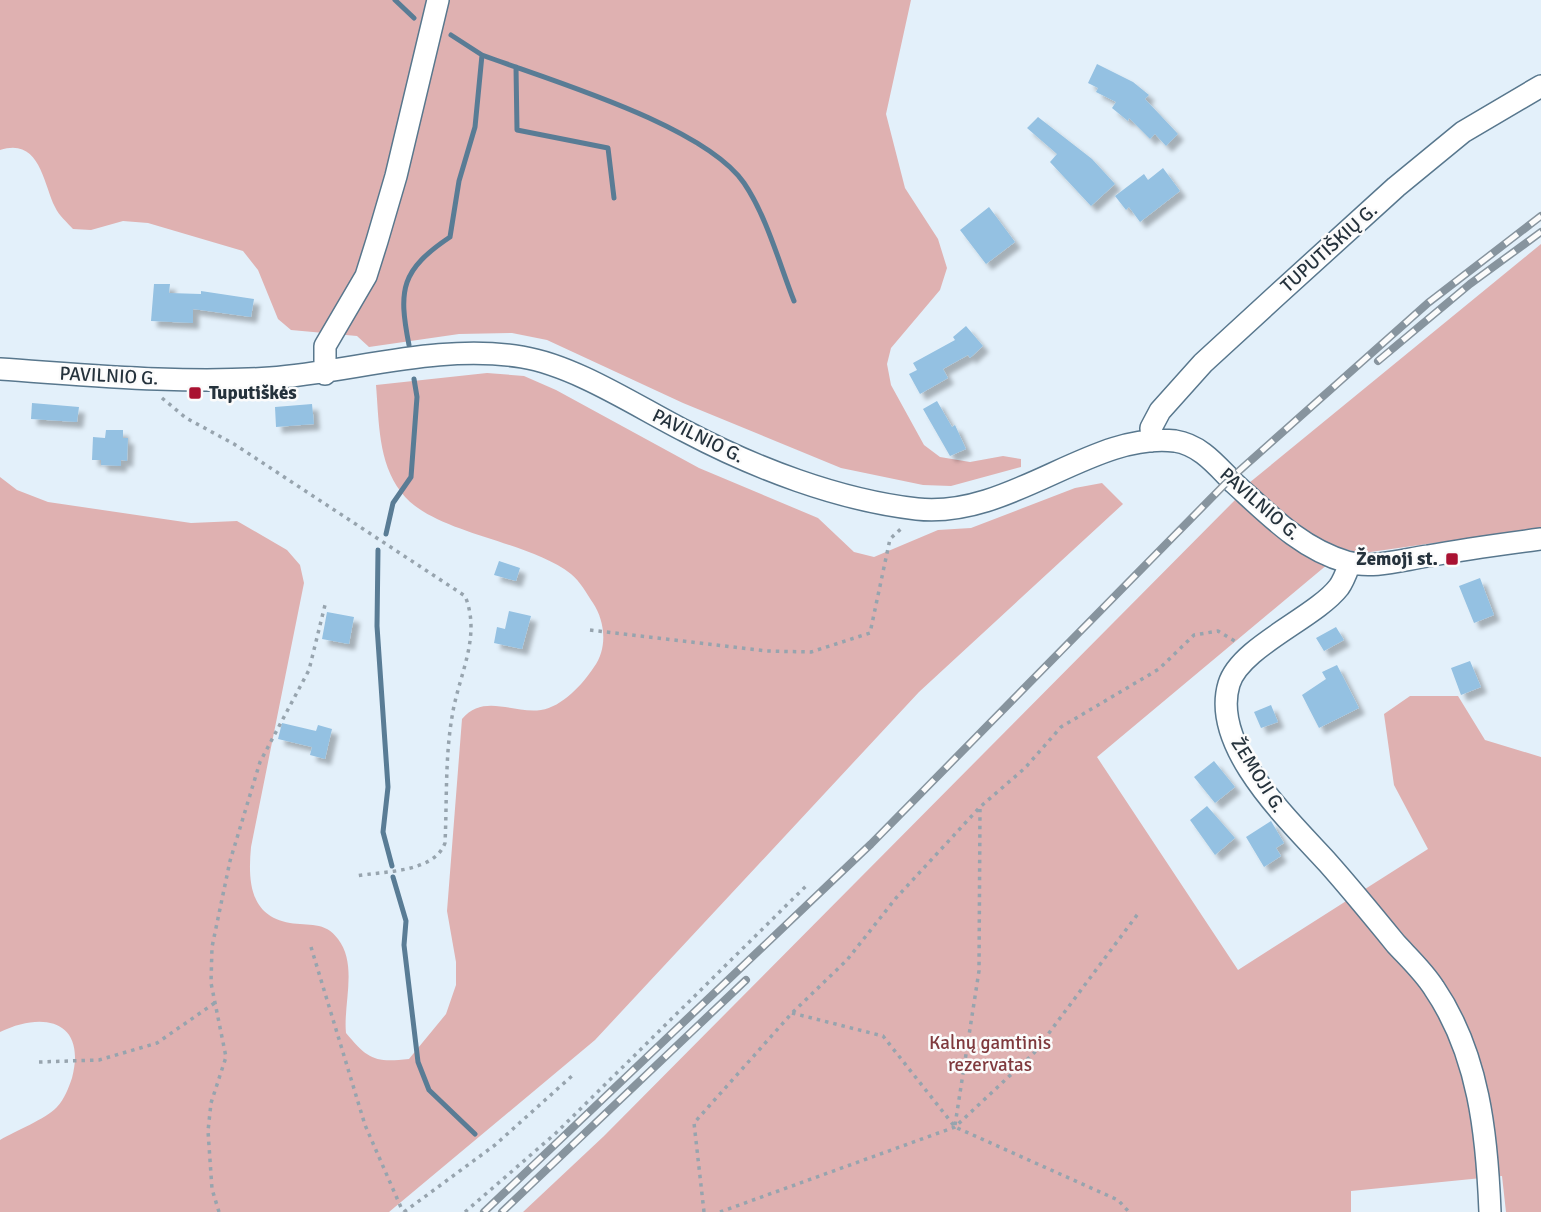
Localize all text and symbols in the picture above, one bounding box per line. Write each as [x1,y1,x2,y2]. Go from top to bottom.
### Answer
street label: TUPUTIŠKIŲ G. [1275,198,1382,298]
street label: PAVILNIO G. [59,361,159,391]
place label: Tuputiškės [209,381,297,405]
marker: Tuputiškės [187,385,203,401]
street label: PAVILNIO G. [648,404,748,468]
street label: PAVILNIO G. [1215,463,1305,545]
place label: Žemoji st. [1356,547,1438,571]
marker: Žemoji st. [1444,551,1460,567]
street label: ŽEMOJI G. [1225,733,1291,817]
park label: Kalnų gamtinis rezervatas [929,1031,1051,1077]

